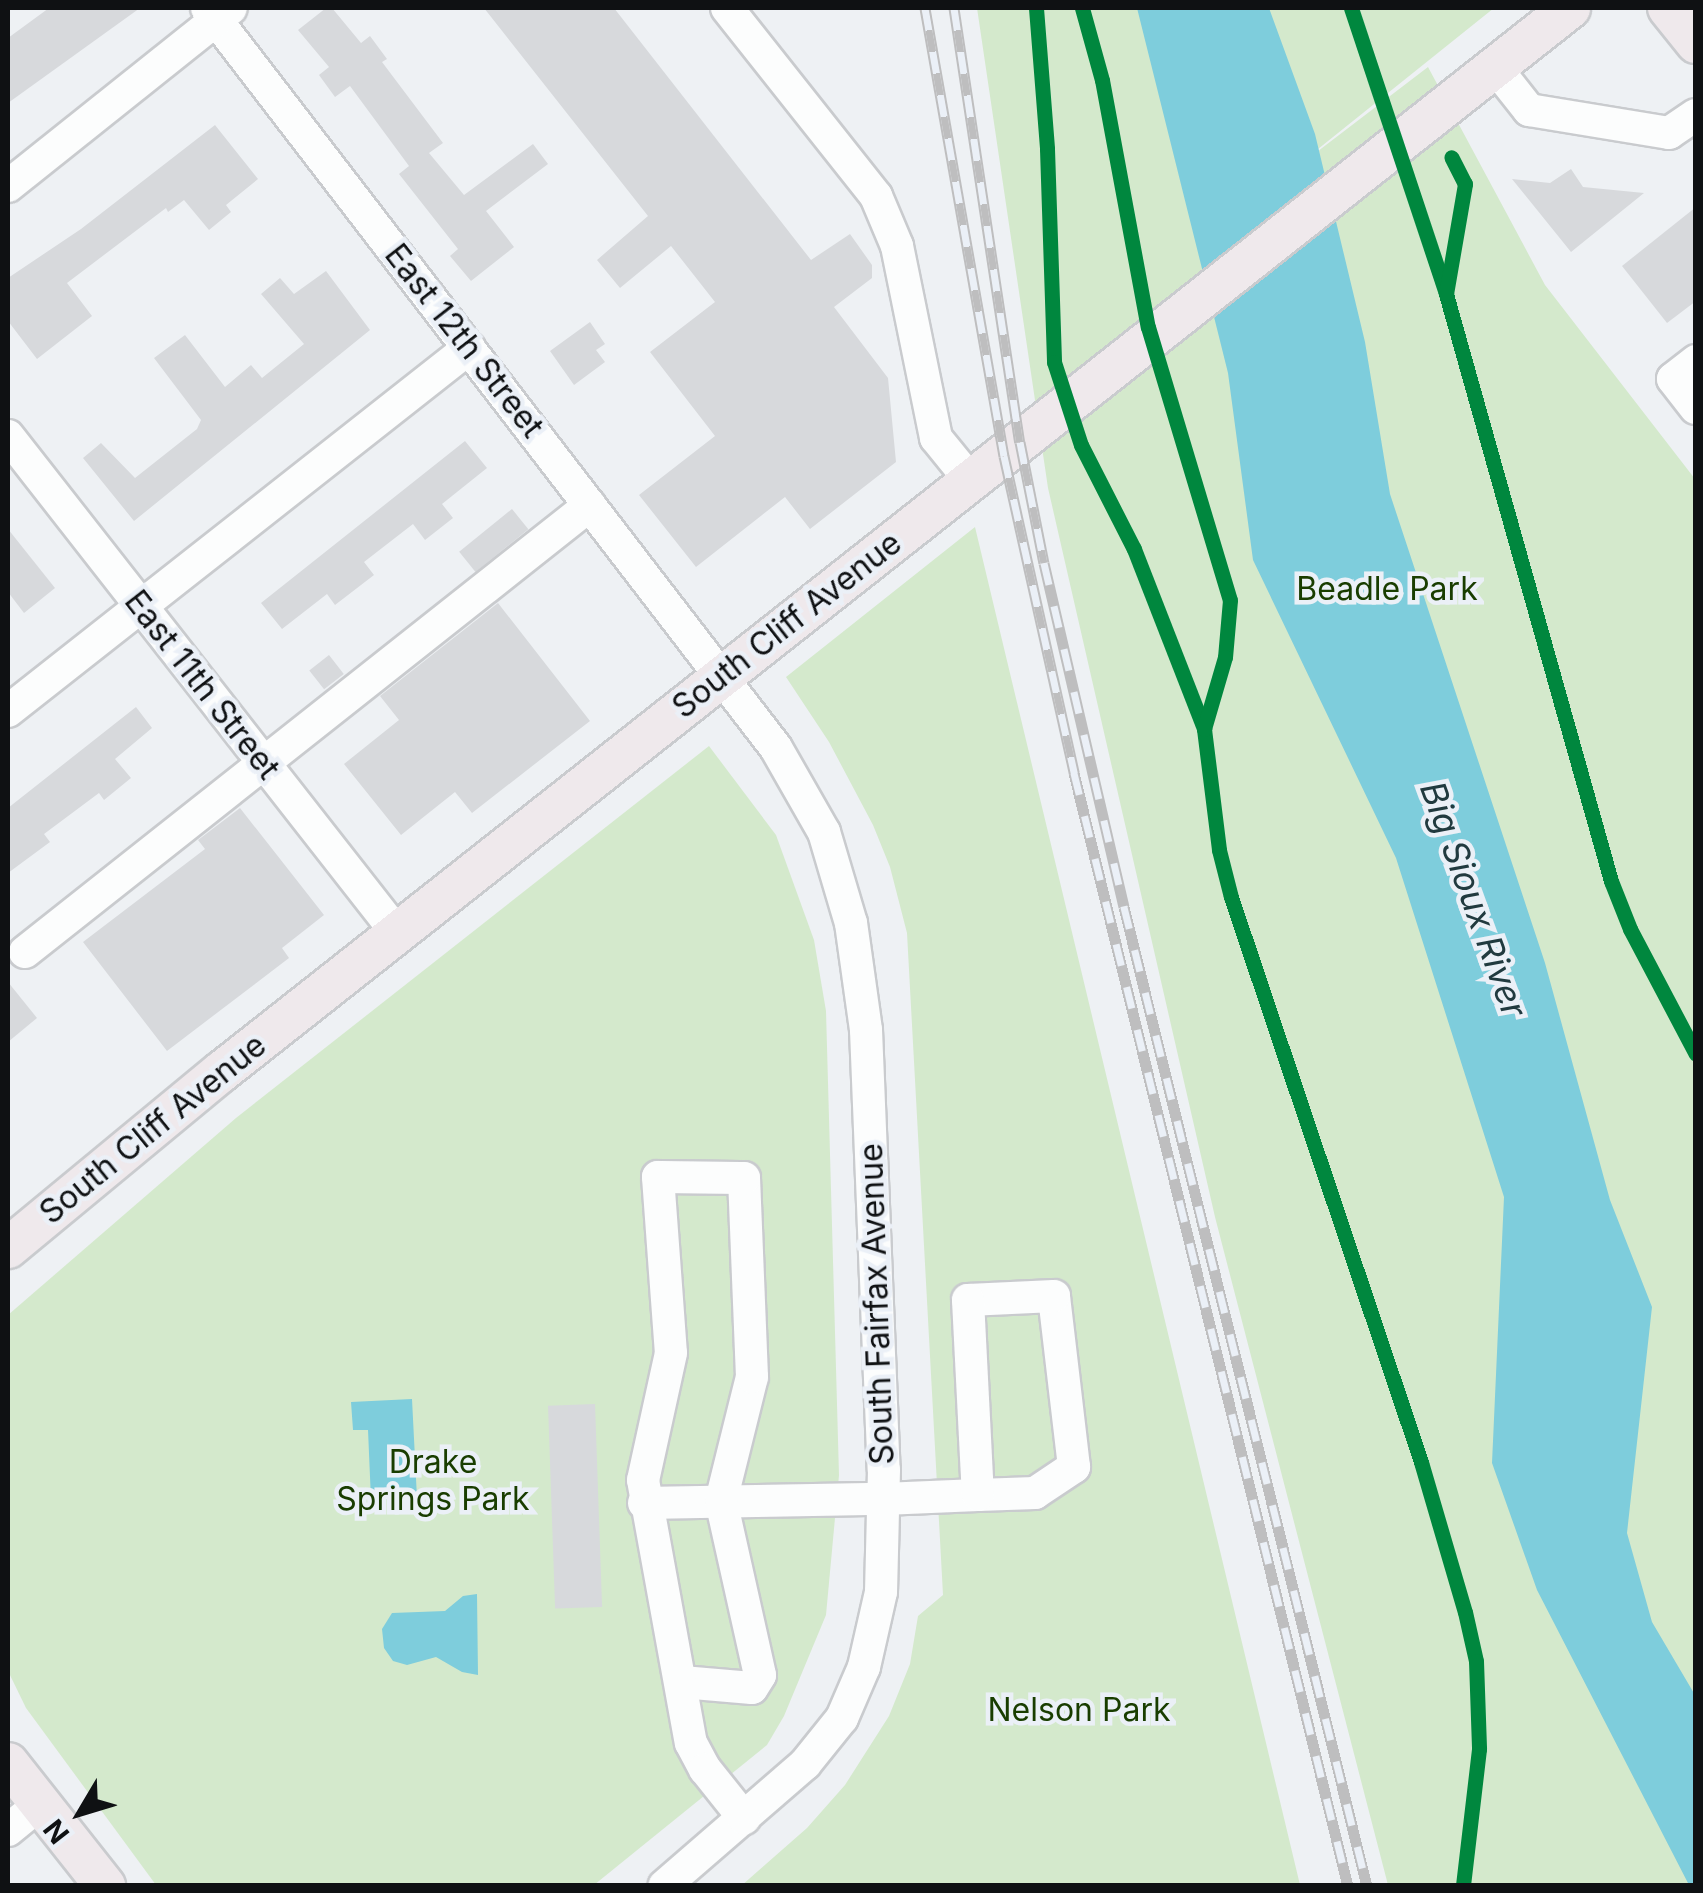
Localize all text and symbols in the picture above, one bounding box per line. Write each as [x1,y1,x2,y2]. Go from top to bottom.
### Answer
street label: East 12th Street [377,237,551,445]
street label: South Cliff Avenue [665,524,909,726]
park label: Beadle Park [1296,570,1478,608]
street label: East 11th Street [116,583,288,787]
water label: Big Sioux River [1412,775,1536,1023]
street label: South Cliff Avenue [32,1026,274,1232]
street label: South Fairfax Avenue [852,1143,902,1465]
park label: Drake Springs Park [336,1444,530,1519]
park label: Nelson Park [987,1691,1171,1729]
north arrow [30,1763,130,1863]
text: N [36,1813,76,1850]

